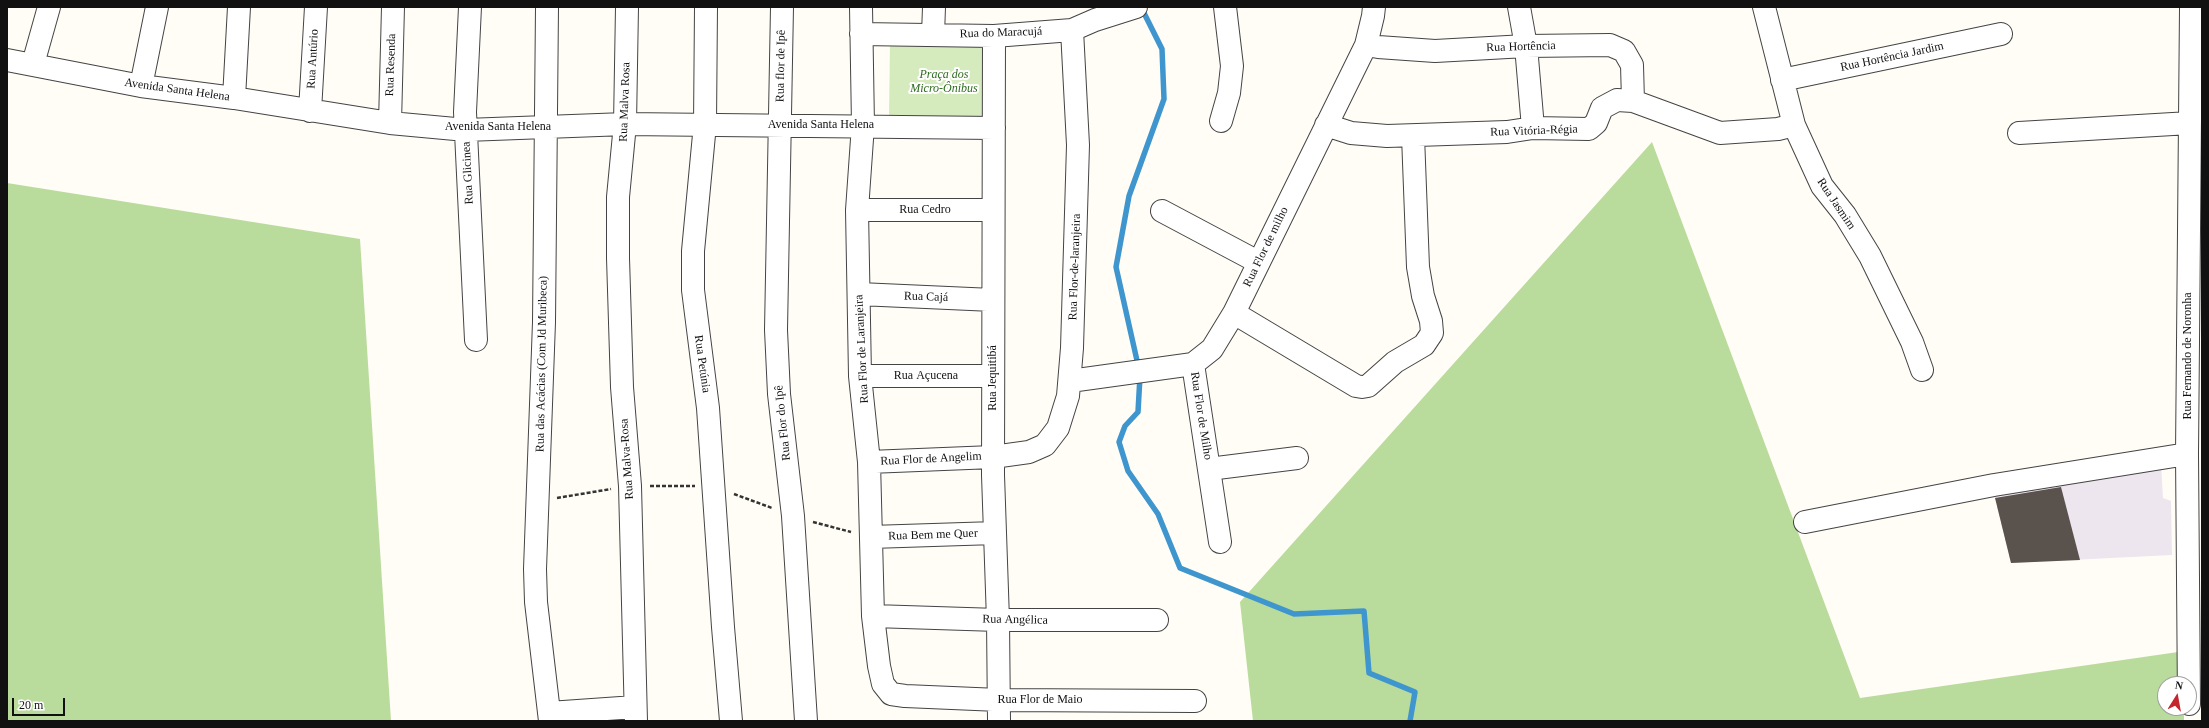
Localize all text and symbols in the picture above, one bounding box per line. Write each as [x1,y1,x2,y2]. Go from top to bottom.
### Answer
street label: Rua do Maracujá [959,24,1043,42]
street label: Rua Antúrio [304,29,322,89]
street label: Rua flor de Ipê [773,30,789,102]
street label: Rua Resenda [383,33,399,97]
street label: Rua Hortência [1486,39,1556,55]
street label: Rua Hortência Jardim [1839,39,1945,75]
street label: Rua Malva Rosa [616,62,634,142]
park label: Praça dos Micro-Ônibus [910,68,978,96]
street label: Avenida Santa Helena [123,75,231,105]
street label: Avenida Santa Helena [768,118,874,132]
street label: Avenida Santa Helena [445,120,551,134]
street label: Rua Vitória-Régia [1490,122,1578,140]
street label: Rua Glicinea [459,141,477,205]
street label: Rua Jasmim [1814,176,1858,232]
street label: Rua Cedro [899,203,951,217]
street label: Rua Flor de milho [1240,204,1292,290]
street label: Rua Flor-de-laranjeira [1066,213,1084,321]
street label: Rua das Acácias (Com Jd Muribeca) [533,276,551,452]
street label: Rua Cajá [904,289,948,305]
street label: Rua Fernando de Noronha [2181,293,2195,419]
street label: Rua Flor de Laranjeira [852,294,872,404]
street label: Rua Petúnia [691,334,713,394]
street label: Rua Jequitibá [986,345,1000,411]
street label: Rua Açucena [894,369,958,383]
street label: Rua Flor de Milho [1187,371,1215,461]
street label: Rua Flor do Ipê [772,385,794,461]
street label: Rua Malva-Rosa [617,418,637,500]
street label: Rua Flor de Angelim [880,449,982,469]
street label: Rua Bem me Quer [888,526,978,544]
street label: Rua Angélica [982,612,1048,628]
north arrow [2157,676,2197,716]
text: N [2174,679,2184,692]
scale bar [14,690,67,716]
street label: Rua Flor de Maio [998,693,1082,707]
text: 20 m [19,698,43,712]

